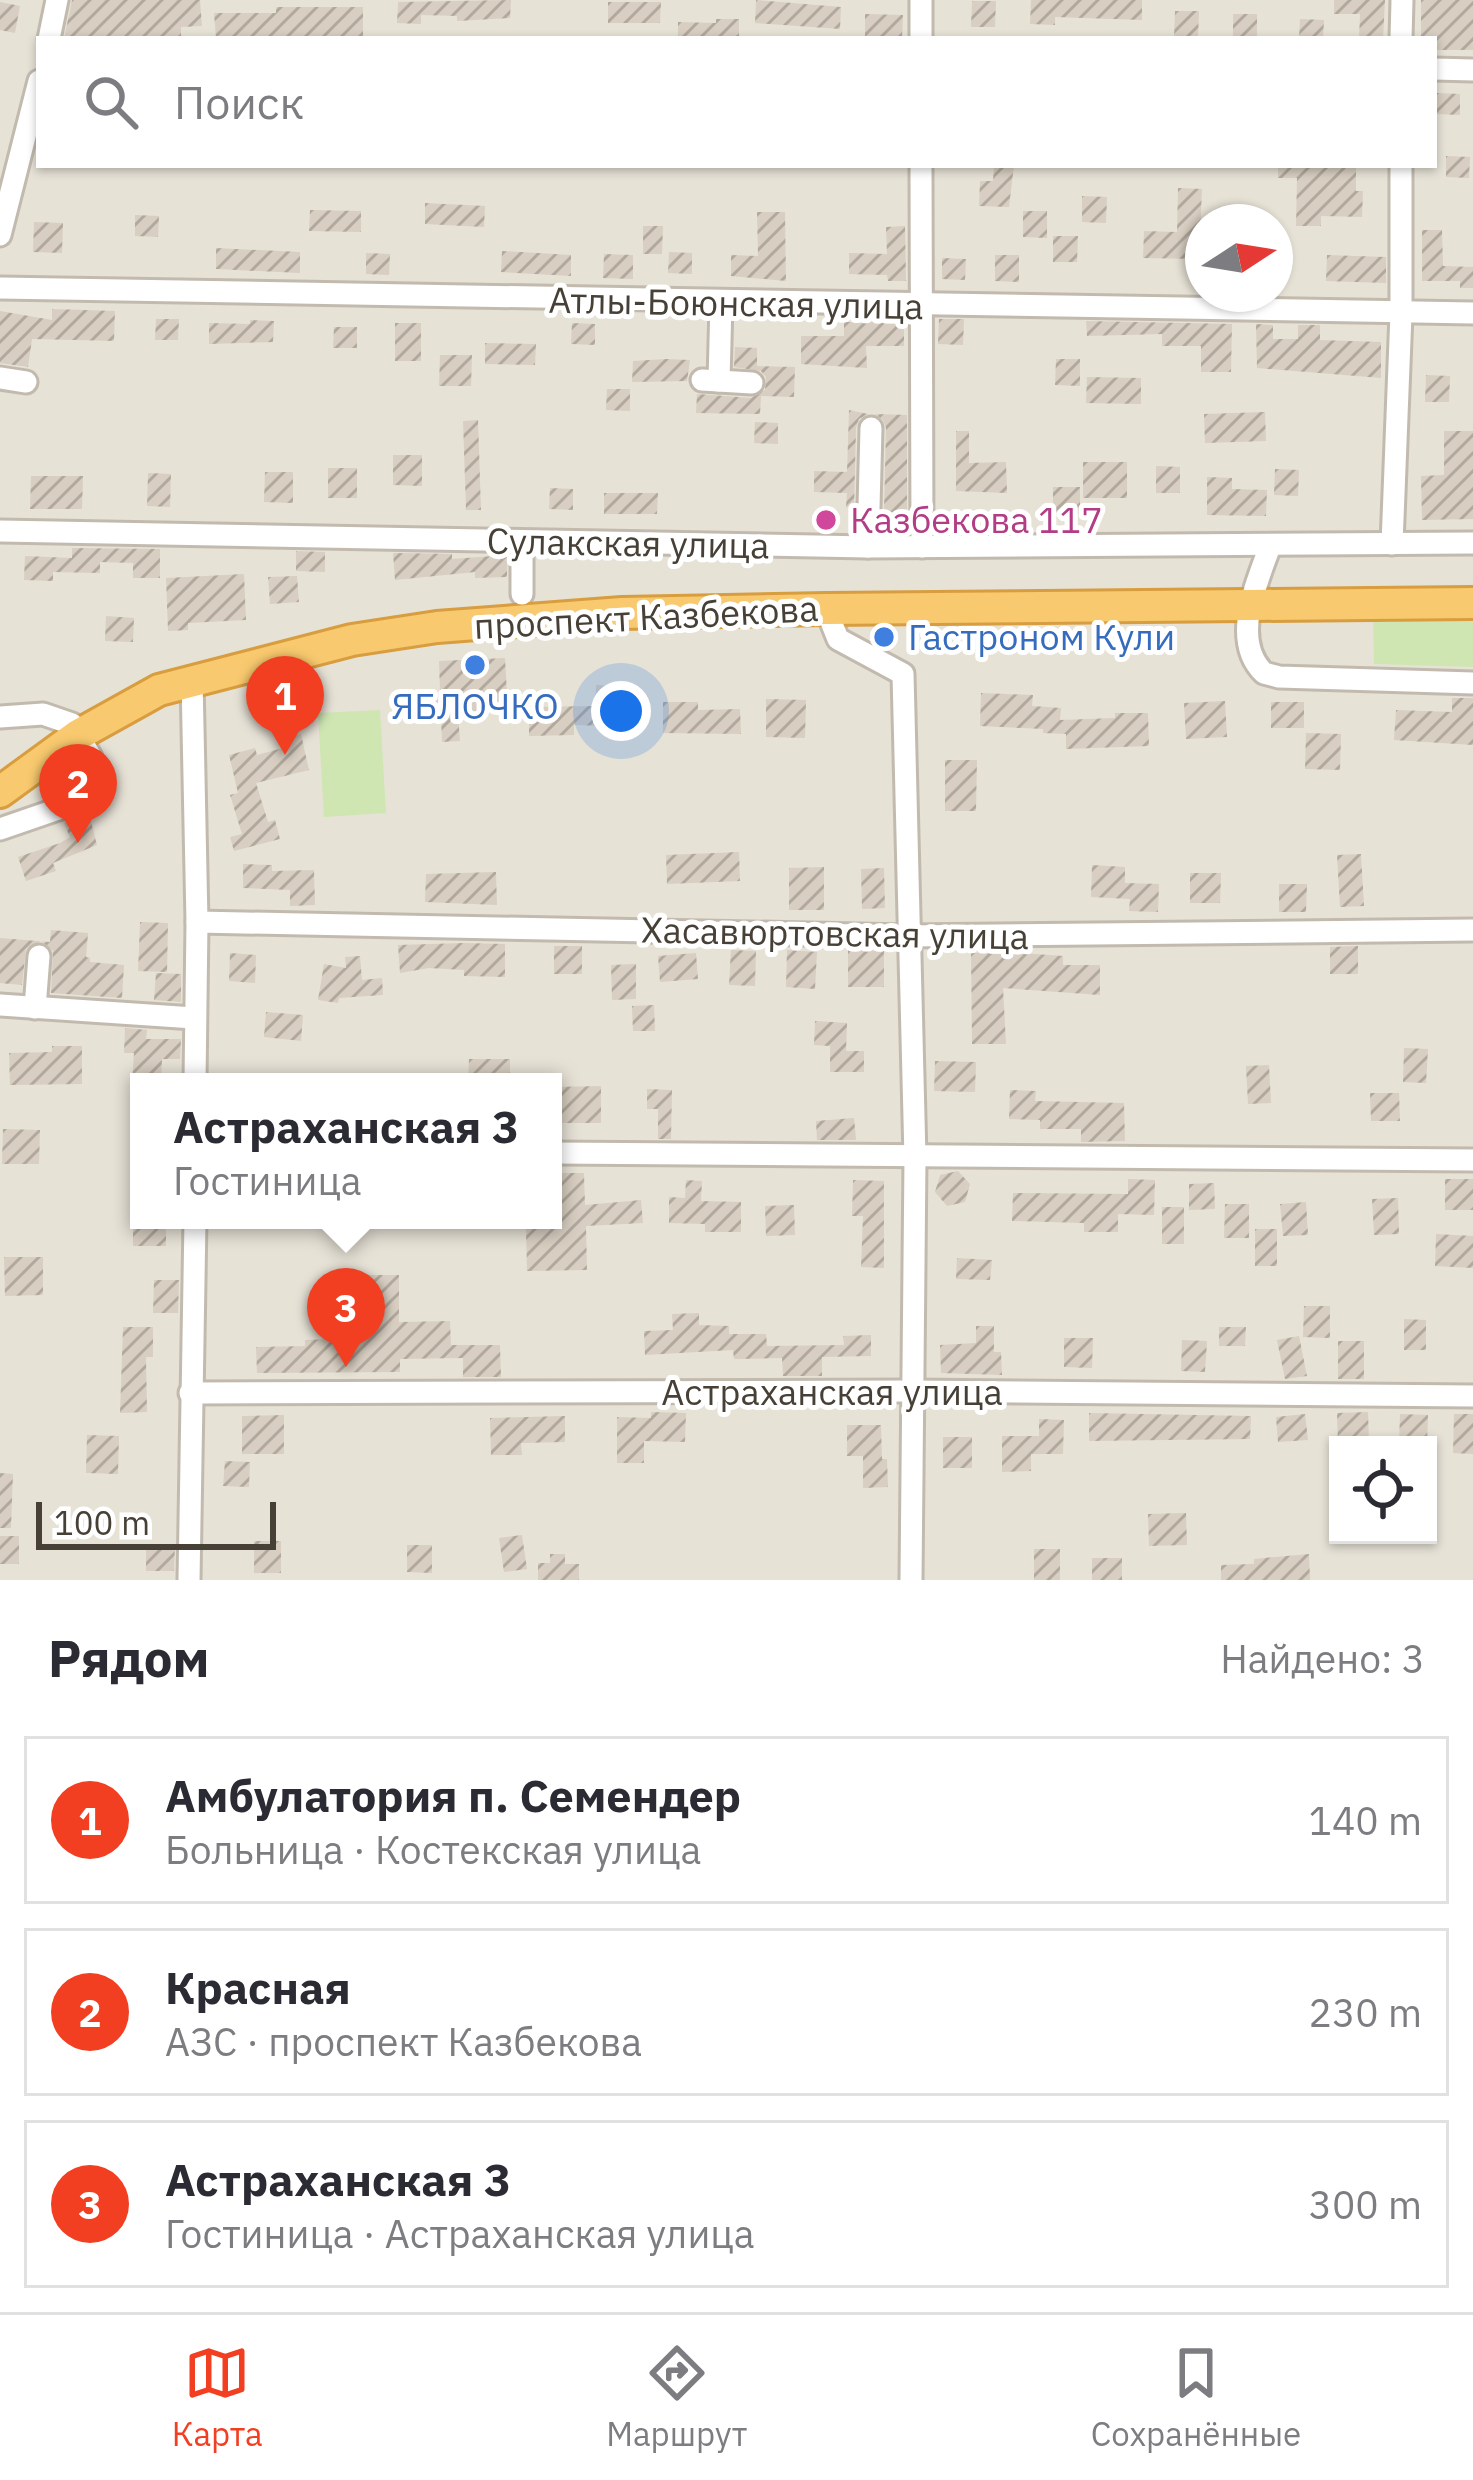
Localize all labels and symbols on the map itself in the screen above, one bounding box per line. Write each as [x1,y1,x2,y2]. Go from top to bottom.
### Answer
north arrow [1185,204,1293,312]
street label: Атлы-Боюнская улица [548,276,924,329]
place label: Казбекова 117 [850,496,1103,543]
marker: Казбекова 117 [813,507,839,533]
street label: Сулакская улица [486,517,770,568]
street label: проспект Казбекова [473,584,819,649]
place label: Гастроном Кули [908,613,1175,660]
marker: Гастроном Кули [871,624,897,650]
marker: ЯБЛОЧКО [462,652,488,678]
pin: 1 [246,656,324,755]
your location [591,681,651,741]
place label: ЯБЛОЧКО [391,682,559,729]
pin: 2 [39,744,117,843]
street label: Хасавюртовская улица [641,906,1029,959]
pin: 3 [307,1268,385,1367]
street label: Астраханская улица [661,1368,1003,1415]
scale bar [36,1496,276,1549]

